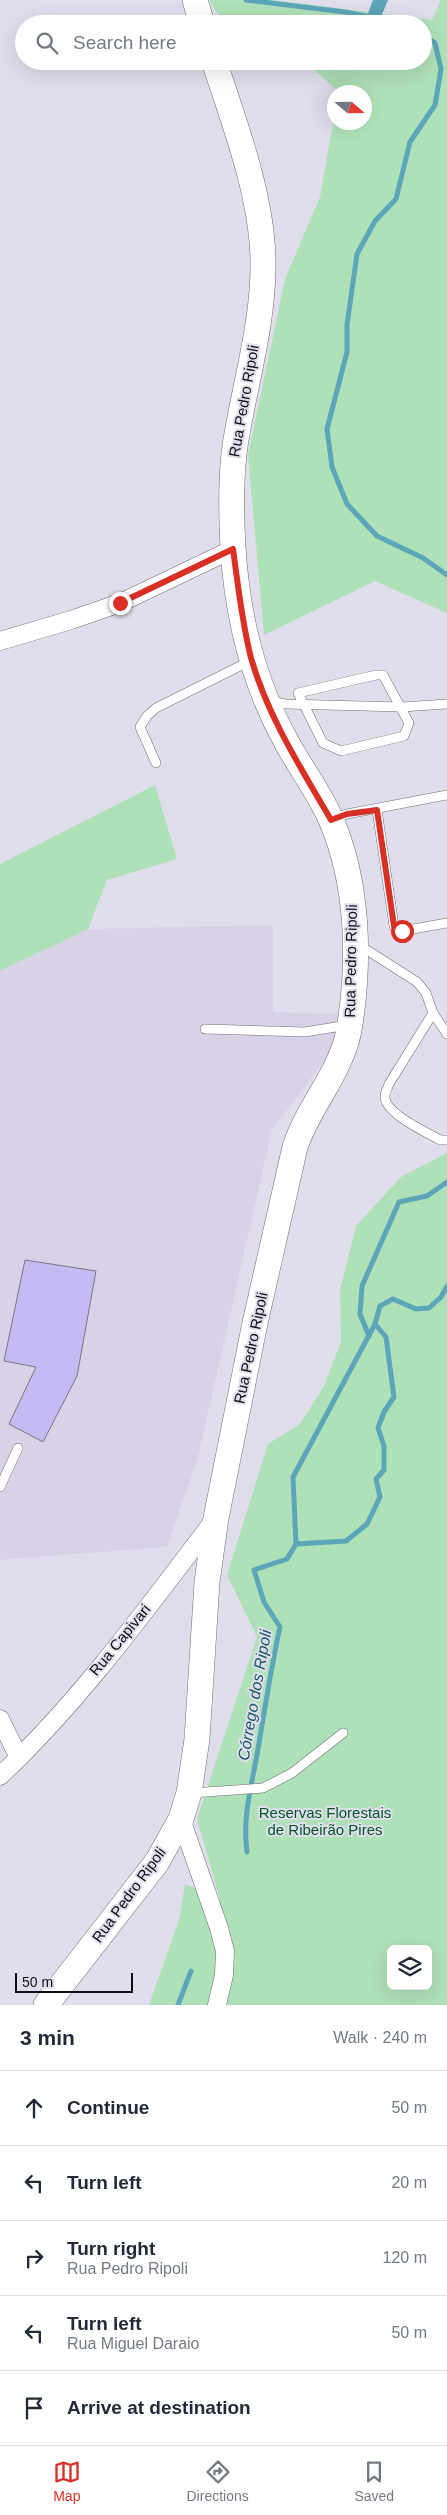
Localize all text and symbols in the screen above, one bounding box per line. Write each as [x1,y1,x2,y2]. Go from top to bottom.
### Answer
search box [15,15,432,70]
icon: search [33,29,61,57]
text: Search here [73,32,177,53]
north arrow [327,85,372,130]
street label: Rua Pedro Ripoli [225,344,262,458]
route end [109,592,132,615]
street label: Rua Pedro Ripoli [341,904,360,1018]
route start [391,920,414,943]
street label: Rua Pedro Ripoli [230,1291,271,1405]
street label: Rua Capivari [86,1601,154,1679]
water label: Córrego dos Ripoli [235,1628,274,1762]
park label: Reservas Florestais de Ribeirão Pires [259,1804,391,1838]
street label: Rua Pedro Ripoli [88,1844,169,1946]
map controls [387,1945,432,1990]
button: layers [387,1945,432,1990]
scale bar [15,1970,132,1993]
text: 50 m [22,1974,53,1990]
text: 3 min [20,2026,75,2049]
text: Walk · 240 m [333,2029,427,2046]
icon: ahead [20,2094,48,2122]
text: Continue [67,2097,149,2118]
text: 50 m [391,2099,427,2116]
icon: left [20,2169,48,2197]
text: Turn left [67,2172,142,2193]
text: 20 m [391,2174,427,2191]
text: Turn right [67,2238,155,2259]
icon: right [20,2244,48,2272]
text: 120 m [383,2249,427,2266]
text: Rua Pedro Ripoli [67,2260,188,2277]
text: Turn left [67,2313,142,2334]
icon: left [20,2319,48,2347]
text: 50 m [391,2324,427,2341]
text: Rua Miguel Daraio [67,2335,200,2352]
icon: arrive [20,2394,48,2422]
text: Arrive at destination [67,2397,251,2418]
tab: Map [53,2458,81,2504]
tab: Directions [187,2458,249,2504]
tab: Saved [354,2458,394,2504]

